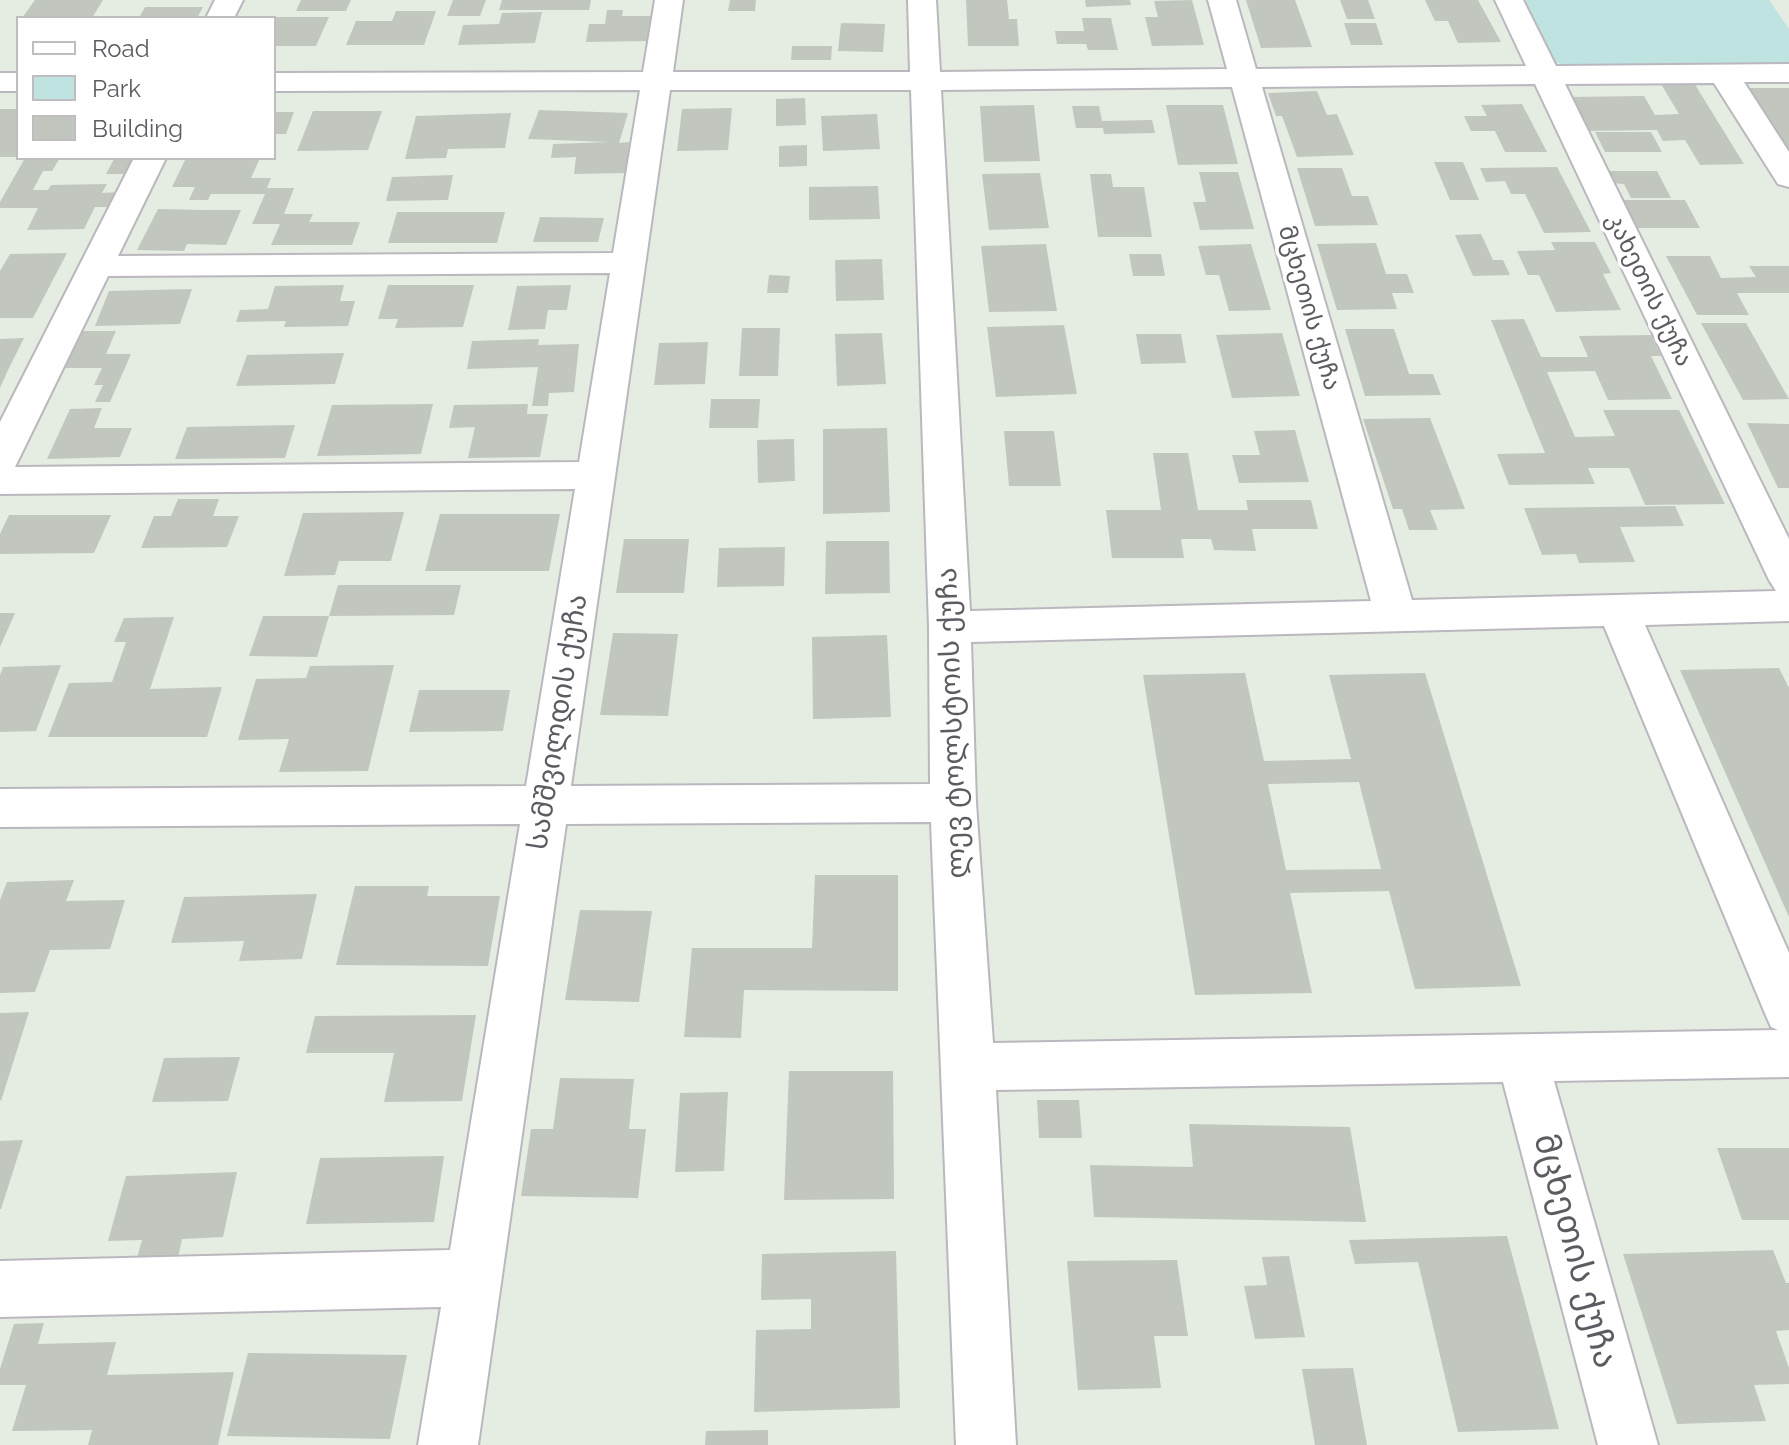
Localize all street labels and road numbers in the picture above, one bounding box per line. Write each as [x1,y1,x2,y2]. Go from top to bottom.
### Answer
street label: კახეთის ქუჩა [1600,209,1698,371]
street label: მცხეთის ქუჩა [1272,222,1346,394]
street label: ლევ ტოლსტოის ქუჩა [931,567,975,879]
street label: სამშვილდის ქუჩა [521,592,595,852]
street label: მცხეთის ქუჩა [1524,1129,1626,1373]

